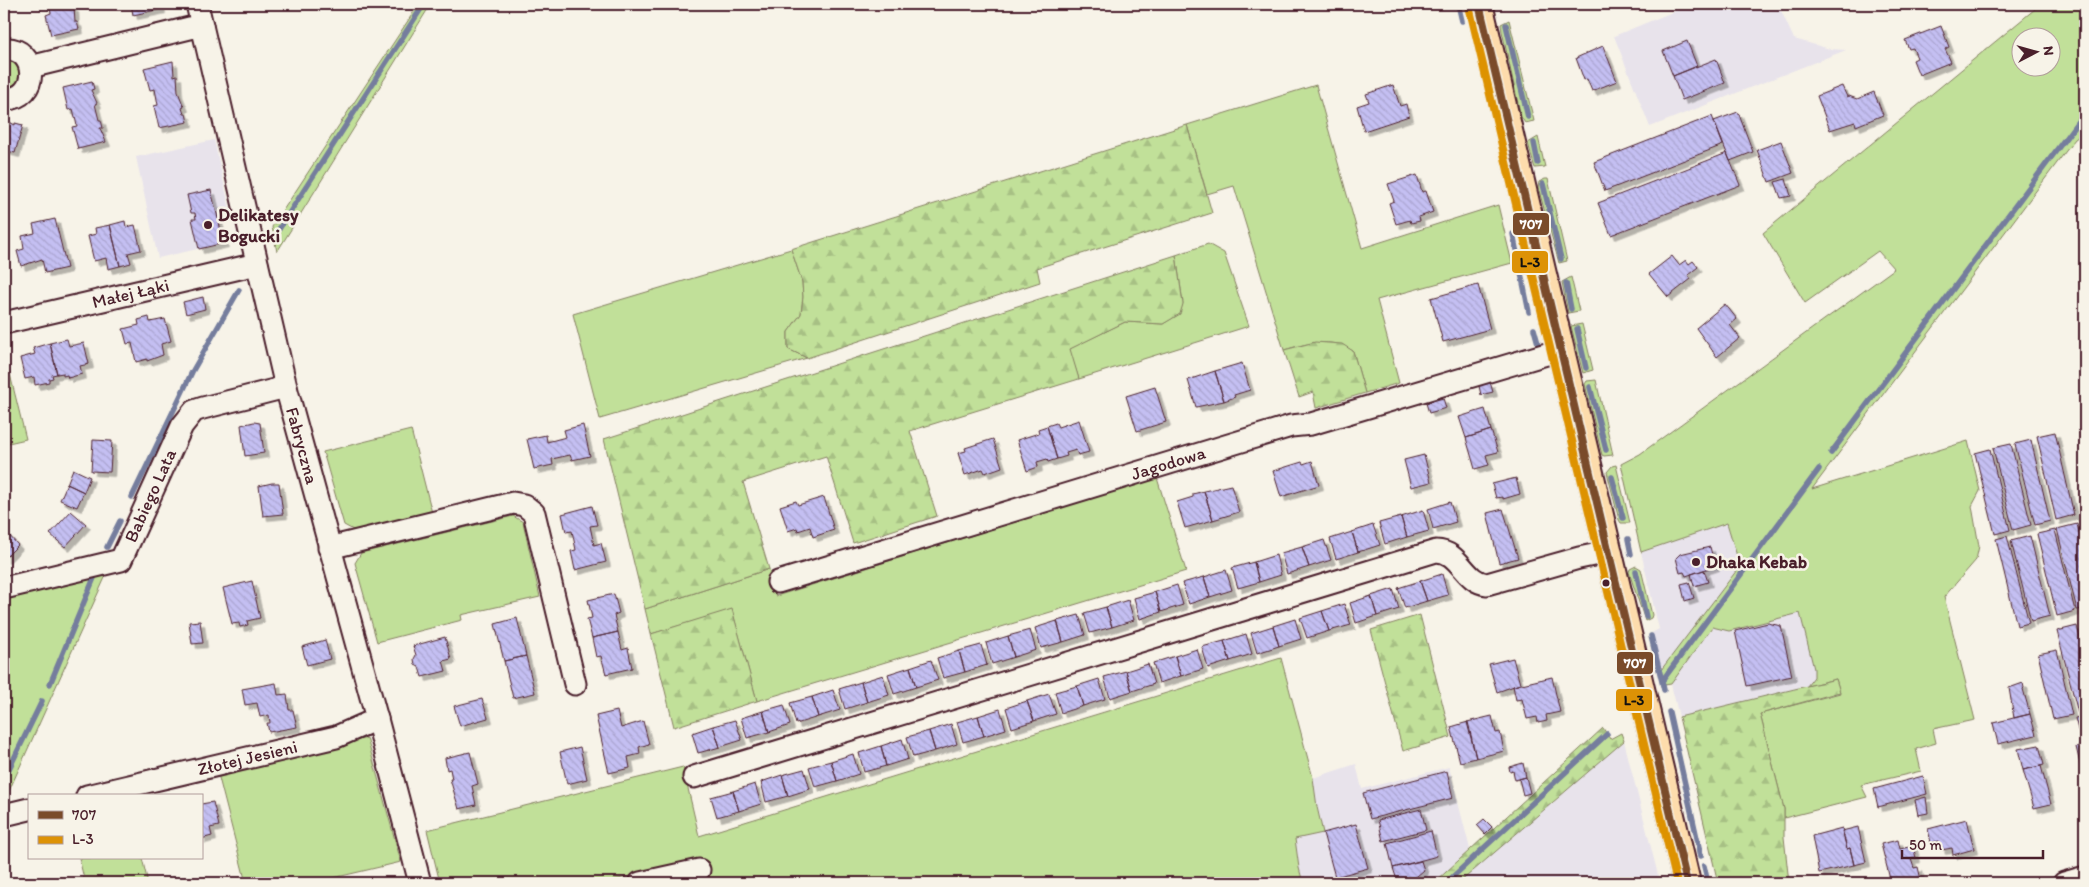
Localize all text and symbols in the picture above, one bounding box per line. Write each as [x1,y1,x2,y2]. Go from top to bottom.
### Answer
north arrow [2012,28,2062,78]
text: N [2039,45,2057,56]
place label: Delikatesy Bogucki [218,204,299,247]
line badge: 707 [1512,212,1550,236]
text: 707 [1519,216,1542,233]
marker: Delikatesy Bogucki [202,219,214,231]
line badge: L-3 [1511,250,1549,274]
text: L-3 [1520,254,1541,271]
street label: Małej Łąki [90,274,171,313]
street label: Fabryczna [281,405,323,487]
street label: Jagodowa [1128,441,1209,485]
street label: Babiego Lata [120,445,181,546]
place label: Dhaka Kebab [1706,551,1807,573]
marker: Dhaka Kebab [1690,556,1702,568]
unlabelled marker [1601,578,1611,588]
line badge: 707 [1616,651,1654,675]
text: 707 [1623,655,1646,672]
line badge: L-3 [1615,688,1653,712]
text: L-3 [1624,692,1645,709]
street label: Złotej Jesieni [195,736,300,780]
legend [28,794,202,860]
text: 707 [72,806,97,824]
scale bar [1902,827,2043,859]
text: L-3 [72,830,94,848]
text: 50 m [1909,836,1942,854]

